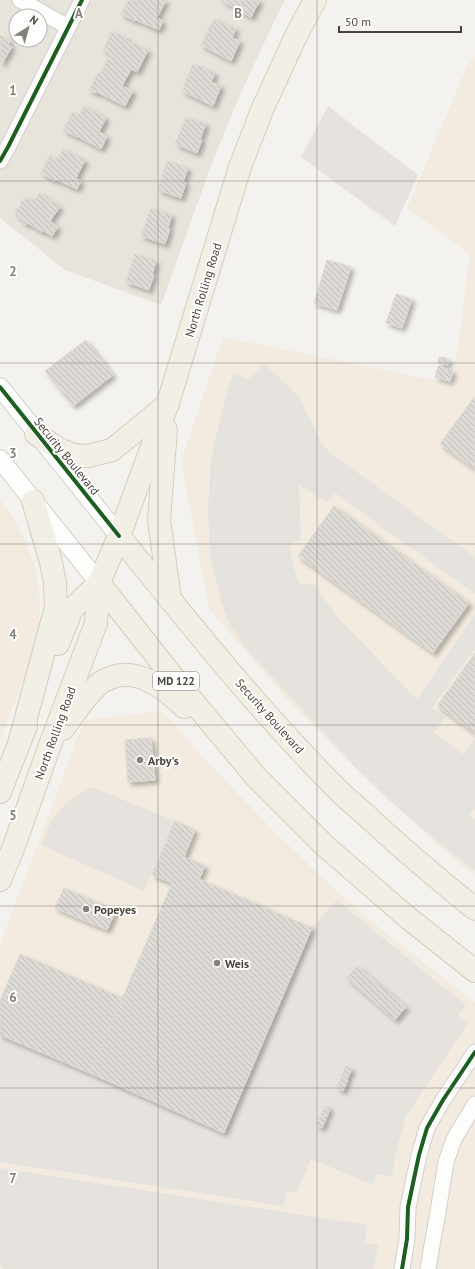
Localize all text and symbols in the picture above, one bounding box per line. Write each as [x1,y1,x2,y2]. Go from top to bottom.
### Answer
text: A [75,5,83,22]
text: B [234,5,242,22]
north arrow [8,8,48,48]
scale bar [339,8,461,34]
text: N [27,12,41,28]
text: 50 m [345,14,371,29]
text: 1 [9,82,17,99]
street label: North Rolling Road [182,241,224,339]
text: 2 [9,263,17,280]
street label: Security Boulevard [31,414,103,498]
text: 3 [9,445,17,462]
text: 4 [9,626,17,643]
road number: MD 122 [153,672,199,690]
street label: Security Boulevard [232,676,308,756]
street label: North Rolling Road [31,685,79,781]
place label: Arby's [148,753,179,768]
marker: Arby's [135,755,145,765]
text: 5 [9,807,17,824]
place label: Popeyes [94,902,136,917]
marker: Popeyes [81,904,91,914]
place label: Weis [225,956,249,971]
marker: Weis [212,958,222,968]
text: 6 [9,989,17,1006]
text: 7 [9,1170,17,1187]

